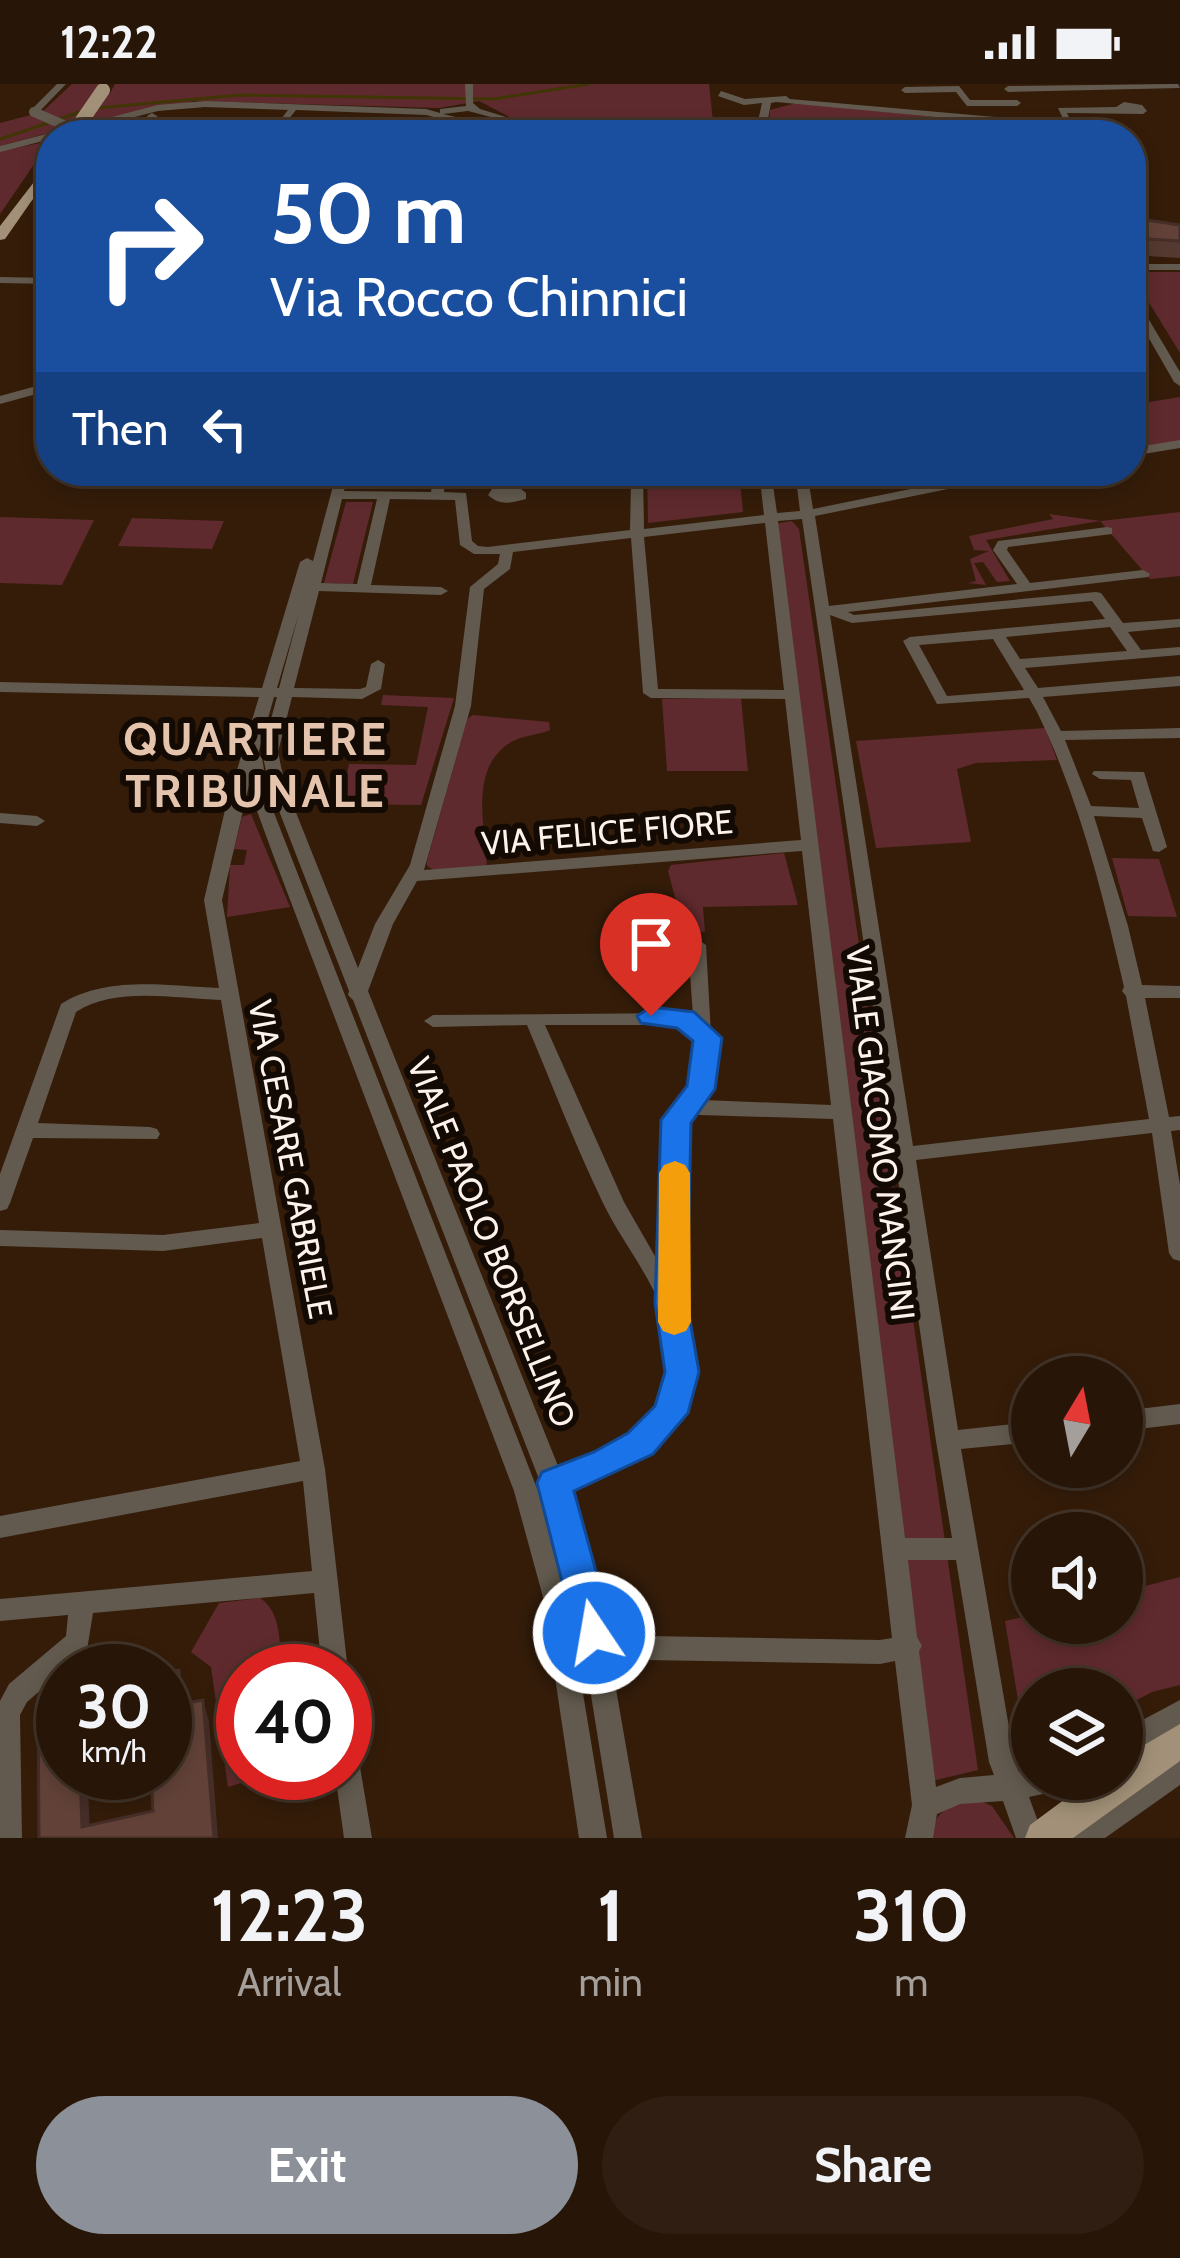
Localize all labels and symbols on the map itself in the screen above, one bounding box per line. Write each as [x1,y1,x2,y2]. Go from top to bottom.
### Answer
district label: QUARTIERE TRIBUNALE [123,712,389,818]
street label: VIA FELICE FIORE [480,801,734,863]
pin [600,893,702,1016]
street label: VIALE GIACOMO MANCINI [838,943,924,1323]
street label: VIA CESARE GABRIELE [240,996,342,1322]
street label: VIALE PAOLO BORSELLINO [399,1051,585,1433]
north arrow [1011,1356,1143,1488]
position arrow [531,1570,657,1696]
speed limit sign: 40 [216,1644,372,1800]

